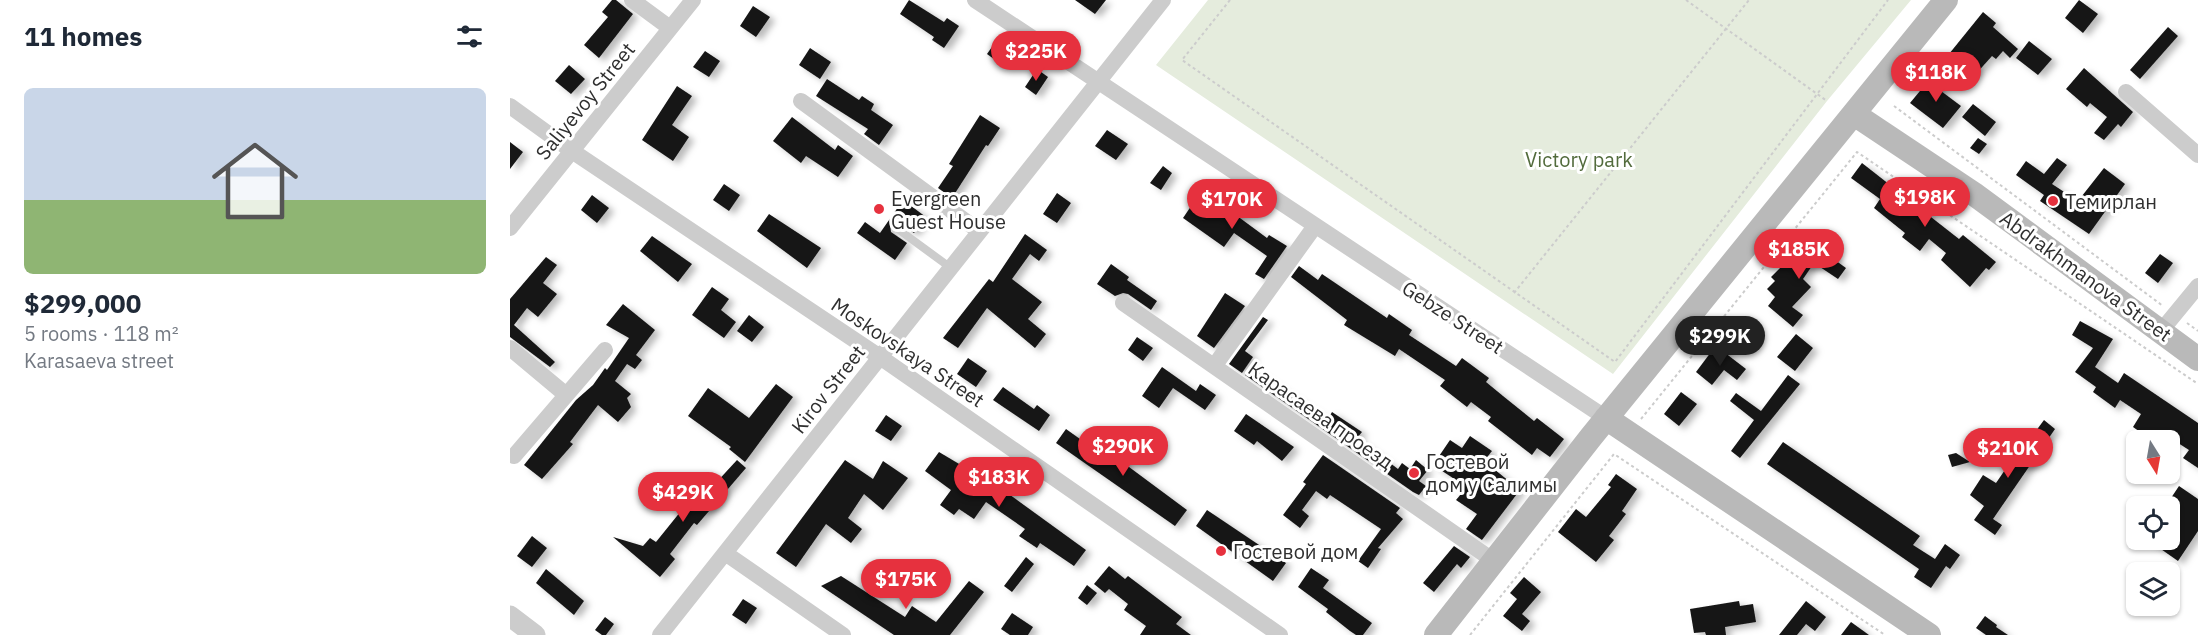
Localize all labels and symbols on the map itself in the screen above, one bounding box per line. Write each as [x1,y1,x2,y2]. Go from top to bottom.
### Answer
pin: $225K [994,31,1078,82]
street label: Saliyevoy Street [529,37,641,165]
pin: $118K [1894,52,1978,103]
park label: Victory park [1525,146,1633,173]
pin: $198K [1883,177,1967,228]
pin: $170K [1190,179,1274,230]
place label: Evergreen Guest House [891,185,1006,235]
place label: Темирлан [2065,188,2157,215]
marker: Темирлан [2046,194,2060,208]
marker: Evergreen Guest House [872,202,886,216]
street label: Abdrakhmanova Street [1995,204,2177,348]
pin: $185K [1757,229,1841,280]
street label: Gebze Street [1397,274,1509,360]
street label: Moskovskaya Street [826,291,990,413]
pin: $299K [1678,316,1762,367]
street label: Kirov Street [785,339,871,439]
street label: Карасаева проезд [1243,355,1399,475]
pin: $290K [1081,426,1165,477]
pin: $210K [1966,428,2050,479]
north arrow [2126,430,2180,484]
place label: Гостевой дом у Салимы [1426,448,1557,498]
pin: $183K [957,457,1041,508]
marker: Гостевой дом у Салимы [1407,466,1421,480]
pin: $429K [641,472,725,523]
place label: Гостевой дом [1233,538,1358,565]
marker: Гостевой дом [1214,544,1228,558]
pin: $175K [864,559,948,610]

